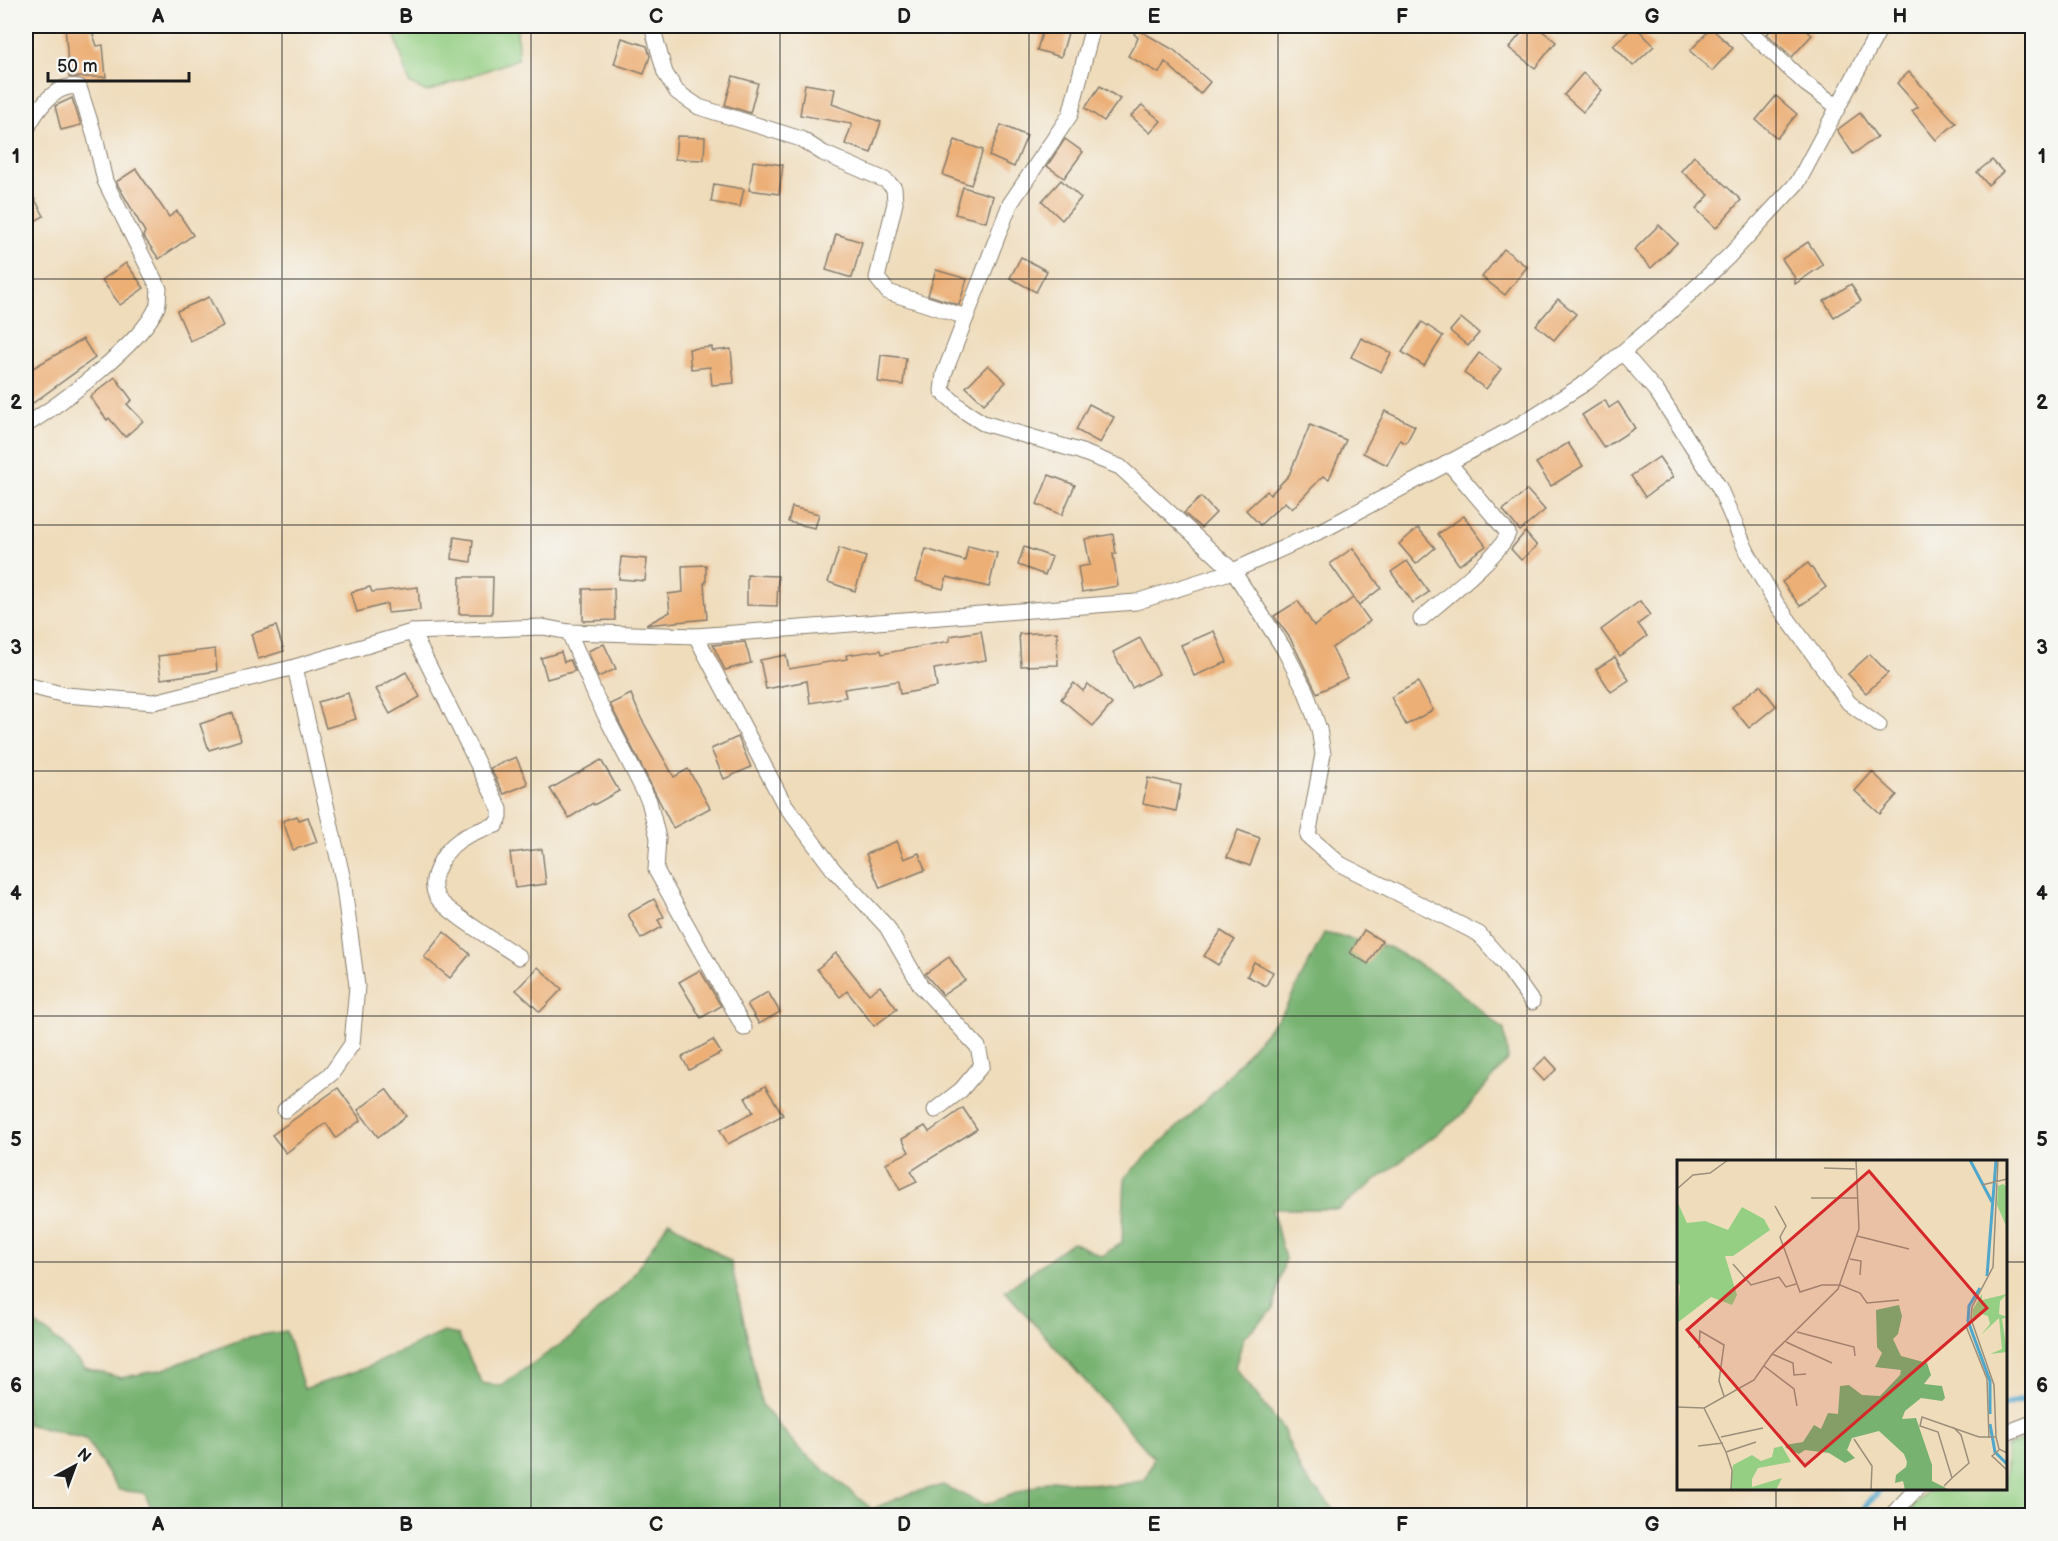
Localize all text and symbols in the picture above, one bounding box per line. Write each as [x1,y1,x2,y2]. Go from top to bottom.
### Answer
text: A [151,5,165,29]
text: B [399,5,413,29]
text: C [649,5,663,29]
text: D [897,5,911,29]
text: E [1148,5,1161,29]
text: F [1396,5,1408,29]
text: G [1645,5,1660,29]
text: H [1893,5,1907,29]
scale bar [48,45,189,83]
text: 50 m [57,56,98,77]
text: 1 [12,145,20,169]
text: 1 [2038,145,2046,169]
text: 2 [10,391,22,415]
text: 2 [2036,391,2048,415]
text: 3 [10,636,22,660]
text: 3 [2036,636,2048,660]
text: 4 [10,882,22,906]
text: 4 [2036,882,2048,906]
text: 5 [10,1128,22,1152]
text: 5 [2036,1128,2048,1152]
inset map [1677,1160,2007,1490]
text: 6 [10,1374,22,1398]
text: 6 [2036,1374,2048,1398]
north arrow [45,1436,105,1496]
text: N [73,1445,95,1467]
text: A [151,1513,165,1537]
text: B [399,1513,413,1537]
text: C [649,1513,663,1537]
text: D [897,1513,911,1537]
text: E [1148,1513,1161,1537]
text: F [1396,1513,1408,1537]
text: G [1645,1513,1660,1537]
text: H [1893,1513,1907,1537]

